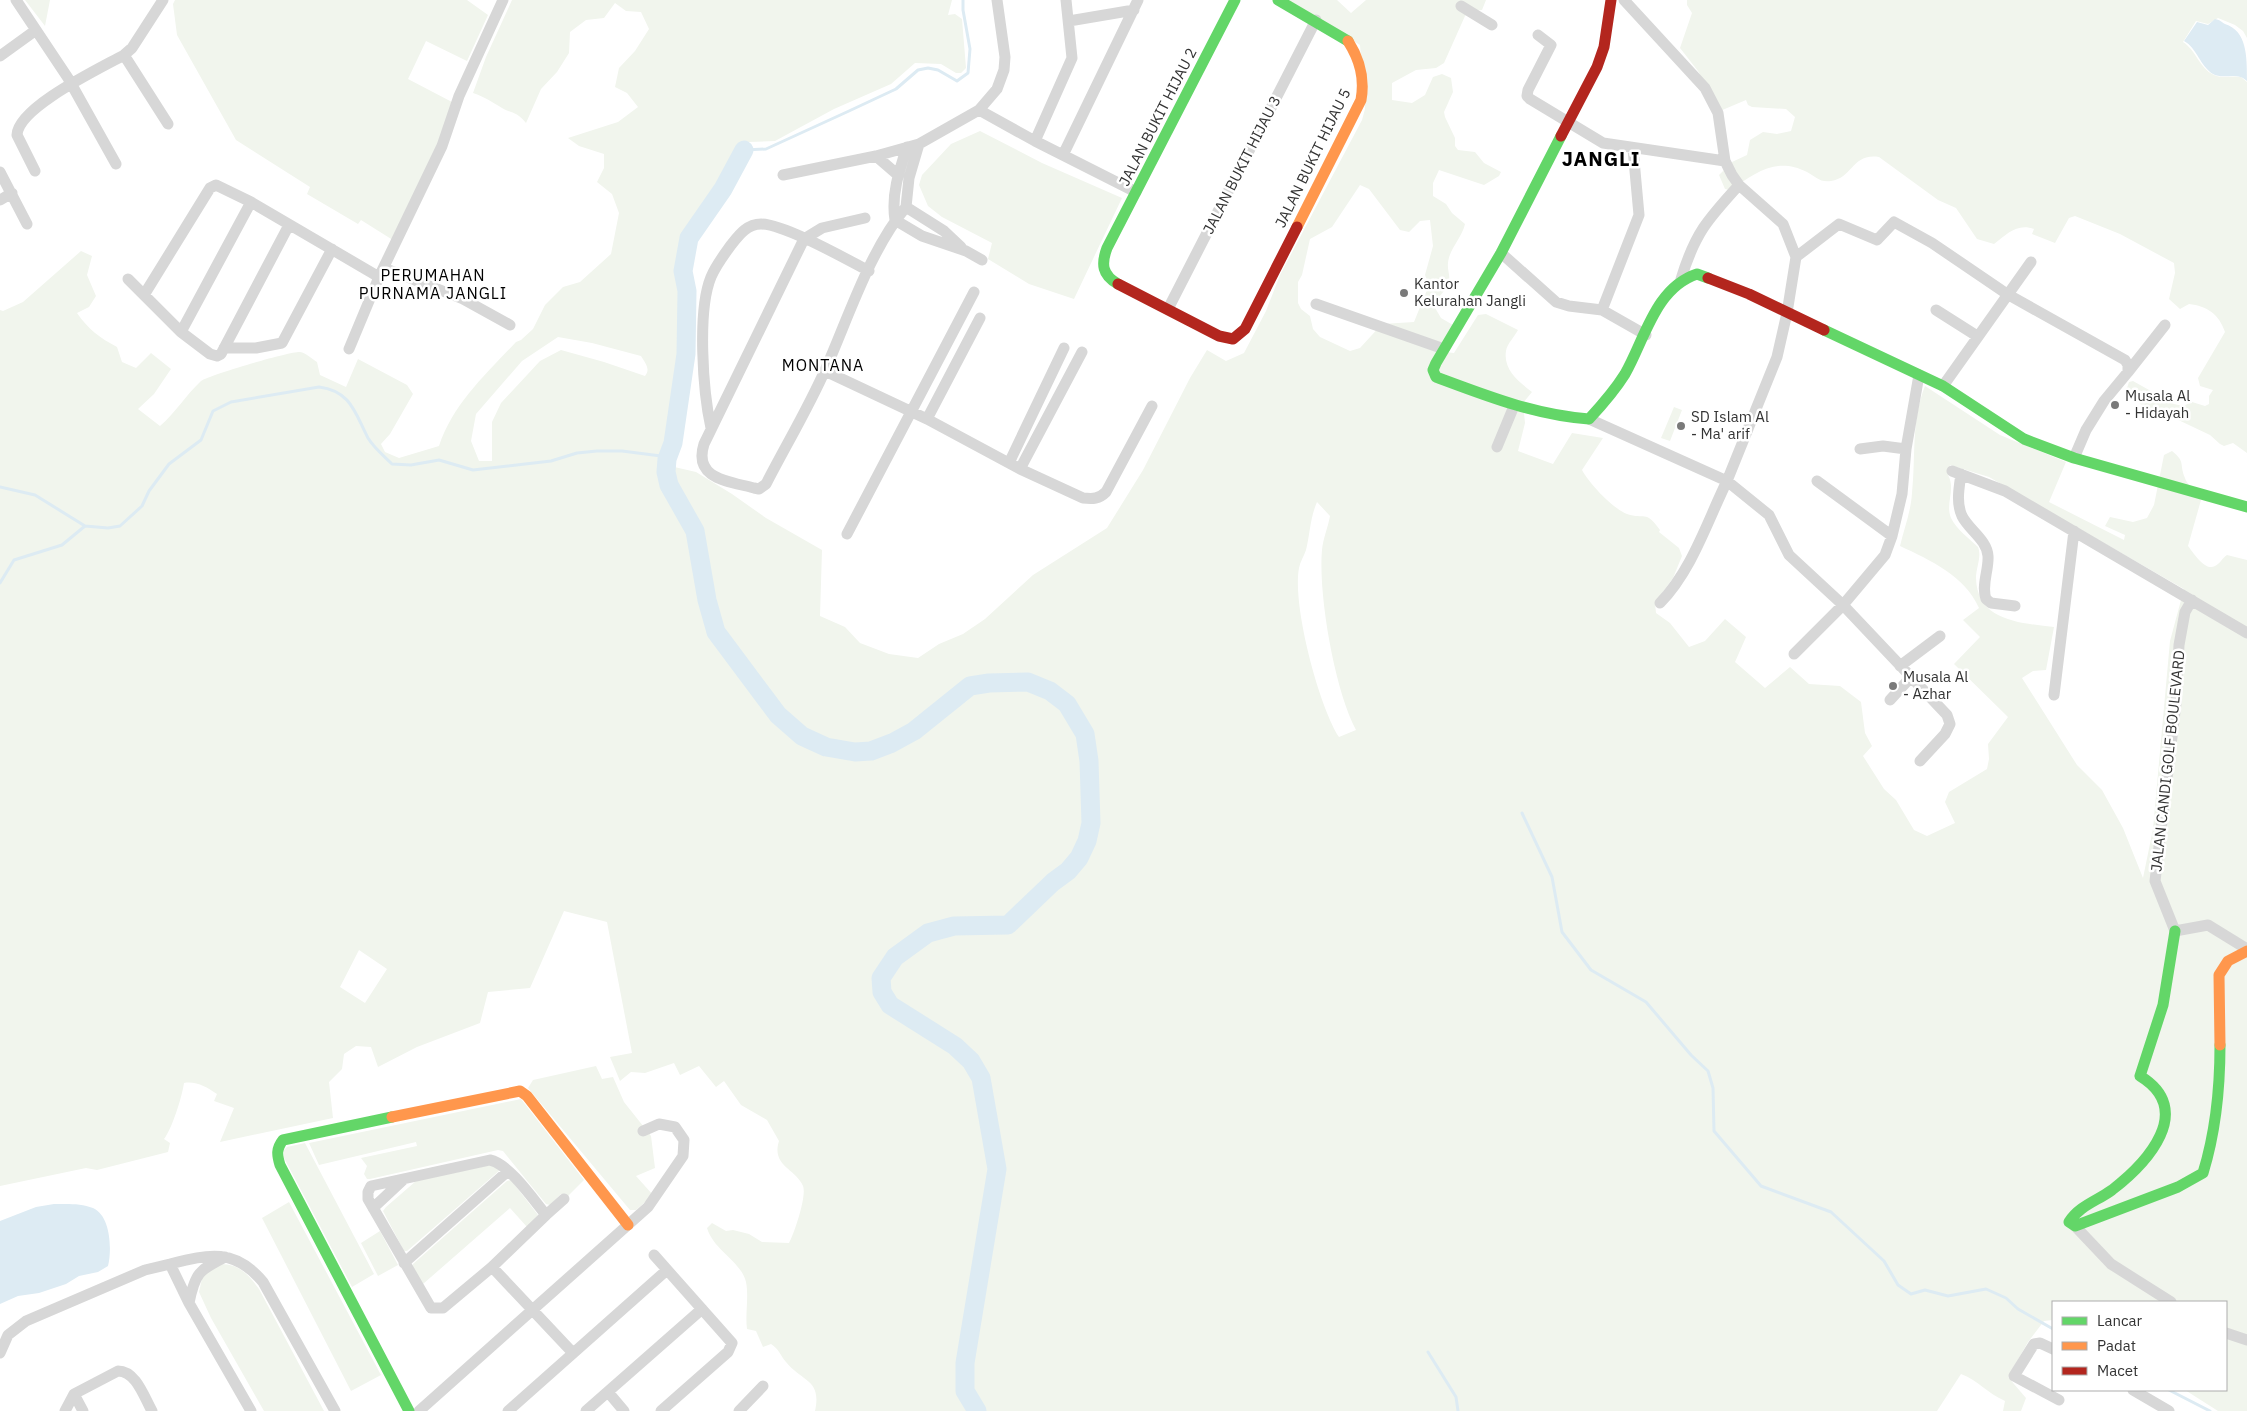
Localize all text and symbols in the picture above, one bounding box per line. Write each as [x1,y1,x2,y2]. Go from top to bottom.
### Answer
street label: JALAN BUKIT HIJAU 2 [1114,45,1201,189]
street label: JALAN BUKIT HIJAU 5 [1271,85,1355,230]
street label: JALAN BUKIT HIJAU 3 [1198,93,1285,237]
district label: JANGLI [1562,145,1640,172]
district label: PERUMAHAN PURNAMA JANGLI [359,265,507,303]
place label: Kantor Kelurahan Jangli [1414,274,1526,310]
marker: Kantor Kelurahan Jangli [1398,287,1410,299]
district label: MONTANA [782,355,864,375]
place label: Musala Al - Hidayah [2125,386,2190,422]
marker: Musala Al - Hidayah [2109,399,2121,411]
place label: SD Islam Al - Ma' arif [1691,407,1769,443]
marker: SD Islam Al - Ma' arif [1675,420,1687,432]
street label: JALAN CANDI GOLF BOULEVARD [2146,649,2189,873]
place label: Musala Al - Azhar [1903,667,1968,703]
marker: Musala Al - Azhar [1887,680,1899,692]
legend [2052,1301,2227,1391]
text: Lancar [2097,1311,2143,1330]
text: Padat [2097,1336,2136,1355]
text: Macet [2097,1361,2138,1380]

